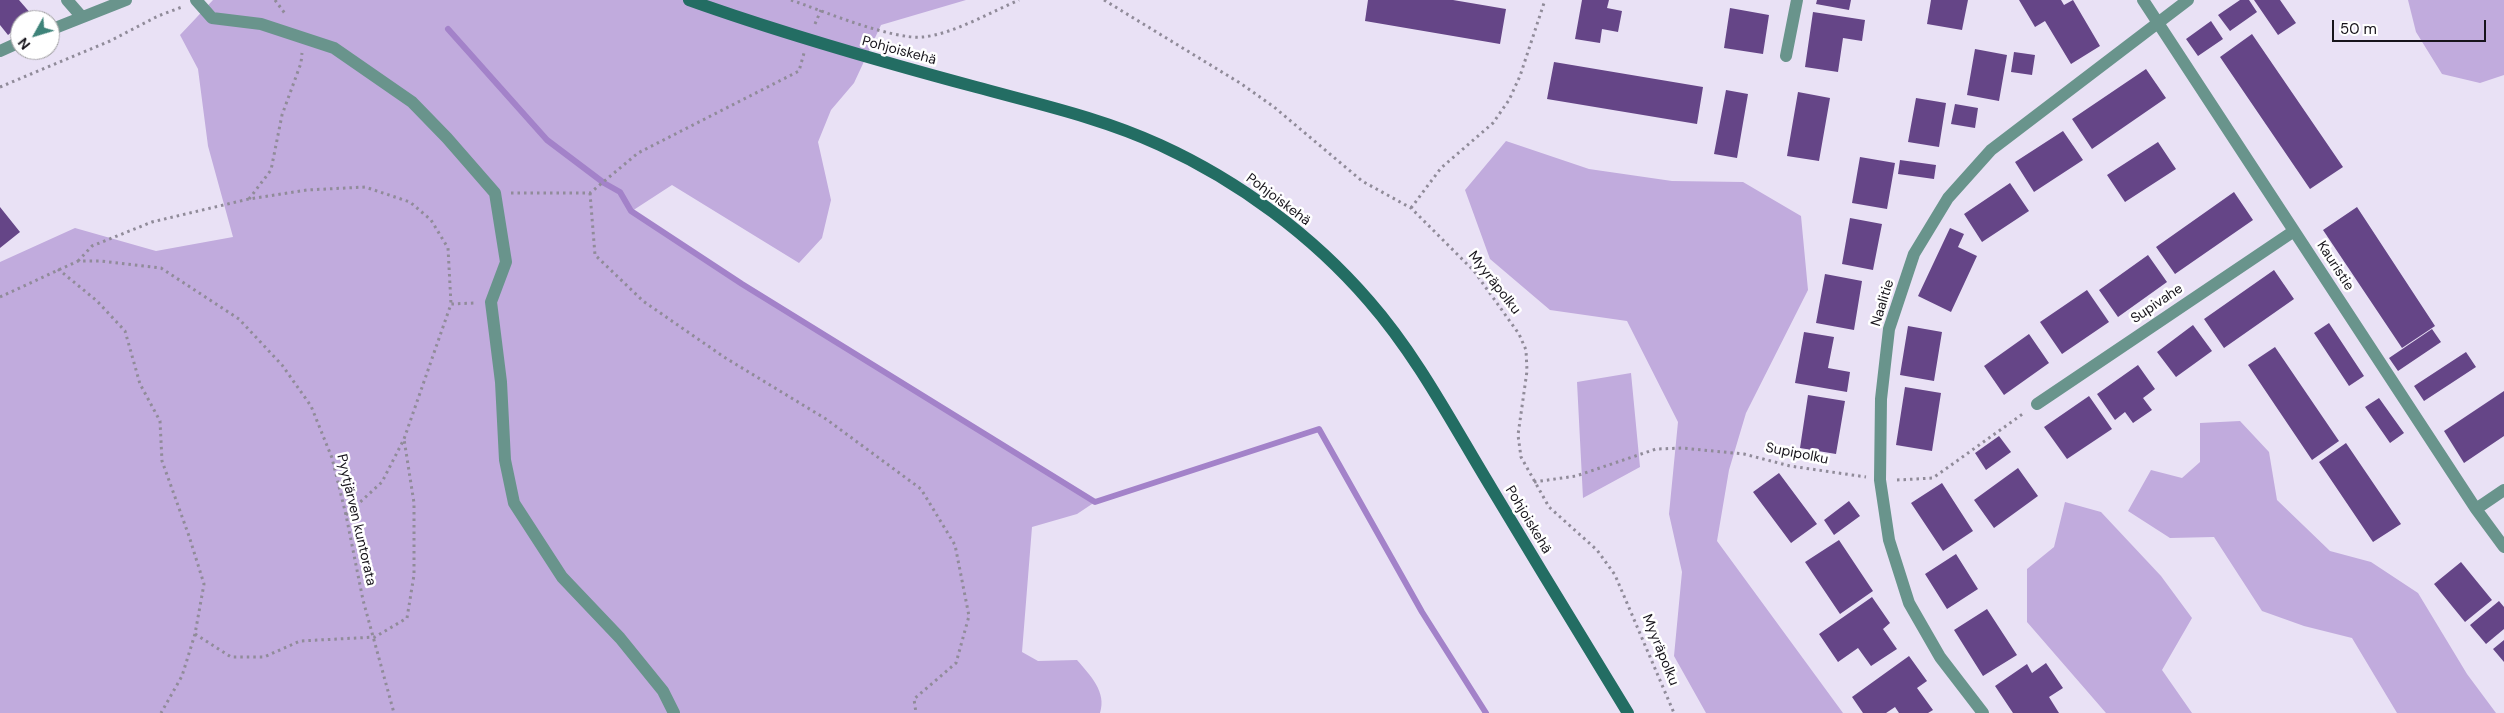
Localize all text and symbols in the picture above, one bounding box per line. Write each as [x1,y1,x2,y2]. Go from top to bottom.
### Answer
north arrow [10,10,60,60]
scale bar [2334,10,2488,42]
text: 50 m [2340,19,2377,39]
street label: Pohjoiskehä [860,33,938,69]
text: N [14,34,34,53]
street label: Pohjoiskehä [1242,170,1314,230]
street label: Kauristie [2313,238,2357,294]
street label: Myyräpolku [1464,248,1524,318]
street label: Naalitie [1868,278,1898,328]
street label: Supivahe [2128,281,2186,327]
street label: Supipolku [1764,440,1830,468]
street label: Pyytjärven kuntorata [333,453,379,587]
street label: Pohjoiskehä [1501,483,1555,557]
street label: Myyräpolku [1638,612,1682,688]

